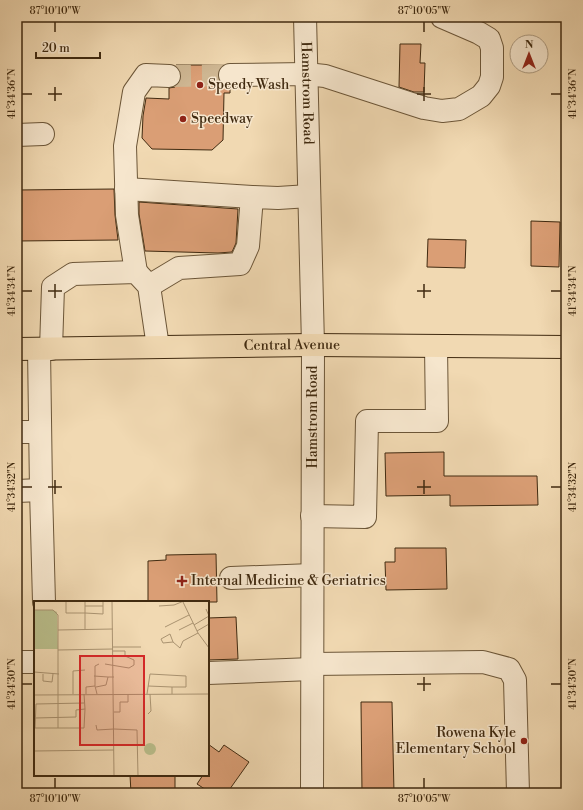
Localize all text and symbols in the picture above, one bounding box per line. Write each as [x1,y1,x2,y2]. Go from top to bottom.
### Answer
text: 87°10'10"W [29,5,82,17]
text: 87°10'05"W [398,5,451,17]
scale bar [36,34,100,60]
north arrow [509,34,549,74]
text: N [525,38,534,52]
text: 20 m [42,41,70,56]
street label: Hamstrom Road [297,41,317,145]
text: 41°34'36"N [6,68,18,119]
text: 41°34'36"N [567,68,579,119]
place label: Speedy Wash [208,76,290,94]
marker: Speedy Wash [195,80,205,90]
place label: Speedway [191,110,253,128]
marker: Speedway [178,114,188,124]
text: 41°34'34"N [6,265,18,316]
text: 41°34'34"N [567,265,579,316]
street label: Central Avenue [244,336,340,355]
street label: Hamstrom Road [304,365,322,469]
text: 41°34'32"N [6,461,18,512]
text: 41°34'32"N [567,461,579,512]
place label: Internal Medicine & Geriatrics [191,572,386,590]
marker: Internal Medicine & Geriatrics [176,575,188,587]
inset map [34,601,209,776]
text: 41°34'30"N [6,658,18,710]
text: 41°34'30"N [567,658,579,710]
place label: Rowena Kyle Elementary School [396,724,516,758]
marker: Rowena Kyle Elementary School [519,736,529,746]
text: 87°10'10"W [29,793,82,805]
text: 87°10'05"W [398,793,451,805]

